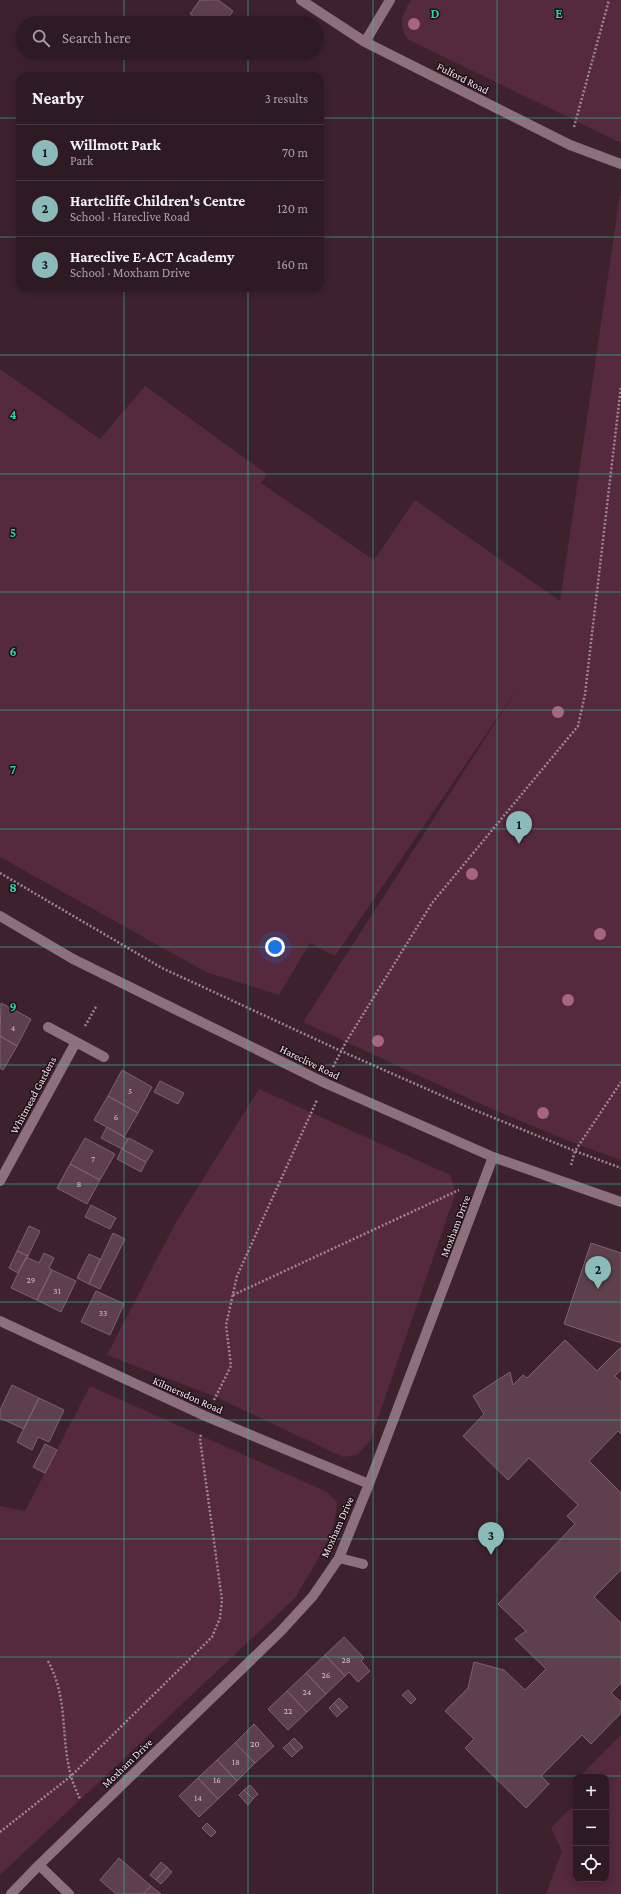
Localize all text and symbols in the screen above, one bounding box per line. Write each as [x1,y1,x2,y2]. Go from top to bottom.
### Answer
text: D [431,6,440,21]
text: E [555,6,563,21]
search box [16,16,324,60]
icon: search [30,27,52,49]
text: Search here [62,30,131,46]
street label: Fulford Road [435,60,491,96]
text: Nearby [32,89,84,108]
text: 3 results [265,91,308,106]
text: Willmott Park [70,137,161,153]
text: 1 [43,145,47,160]
text: 70 m [282,145,308,160]
text: Park [70,153,93,168]
text: Hartcliffe Children's Centre [70,193,245,209]
text: 2 [42,201,48,216]
text: 120 m [277,201,308,216]
text: School · Hareclive Road [70,209,190,224]
text: Hareclive E-ACT Academy [70,249,234,265]
text: 3 [42,257,48,272]
text: 160 m [277,257,308,272]
text: School · Moxham Drive [70,265,190,280]
text: 4 [9,407,17,422]
text: 5 [10,525,16,540]
text: 6 [9,644,17,659]
text: 7 [10,762,16,777]
pin: 1 [506,811,532,844]
text: 8 [9,880,17,895]
your location [265,937,285,957]
text: 9 [9,999,17,1014]
house number: 4 [11,1023,16,1033]
street label: Hareclive Road [278,1042,342,1082]
street label: Whitmead Gardens [8,1054,58,1136]
house number: 5 [128,1086,132,1096]
house number: 6 [114,1112,119,1122]
house number: 7 [91,1154,95,1164]
house number: 8 [77,1179,82,1189]
street label: Moxham Drive [438,1193,472,1259]
pin: 2 [585,1256,611,1289]
house number: 29 [27,1275,36,1285]
house number: 31 [53,1286,61,1296]
house number: 33 [99,1308,107,1318]
street label: Kilmersdon Road [151,1374,225,1416]
street label: Moxham Drive [318,1495,356,1559]
pin: 3 [478,1522,504,1555]
house number: 28 [341,1655,351,1665]
house number: 26 [322,1670,331,1680]
house number: 24 [303,1687,312,1697]
house number: 22 [284,1706,292,1716]
street label: Moxham Drive [99,1736,155,1790]
house number: 20 [250,1739,260,1749]
house number: 18 [232,1757,240,1767]
map controls [573,1774,609,1882]
button: + [573,1774,609,1810]
house number: 16 [213,1775,221,1785]
house number: 14 [194,1793,202,1803]
button: − [573,1810,609,1846]
button: locate [573,1846,609,1882]

